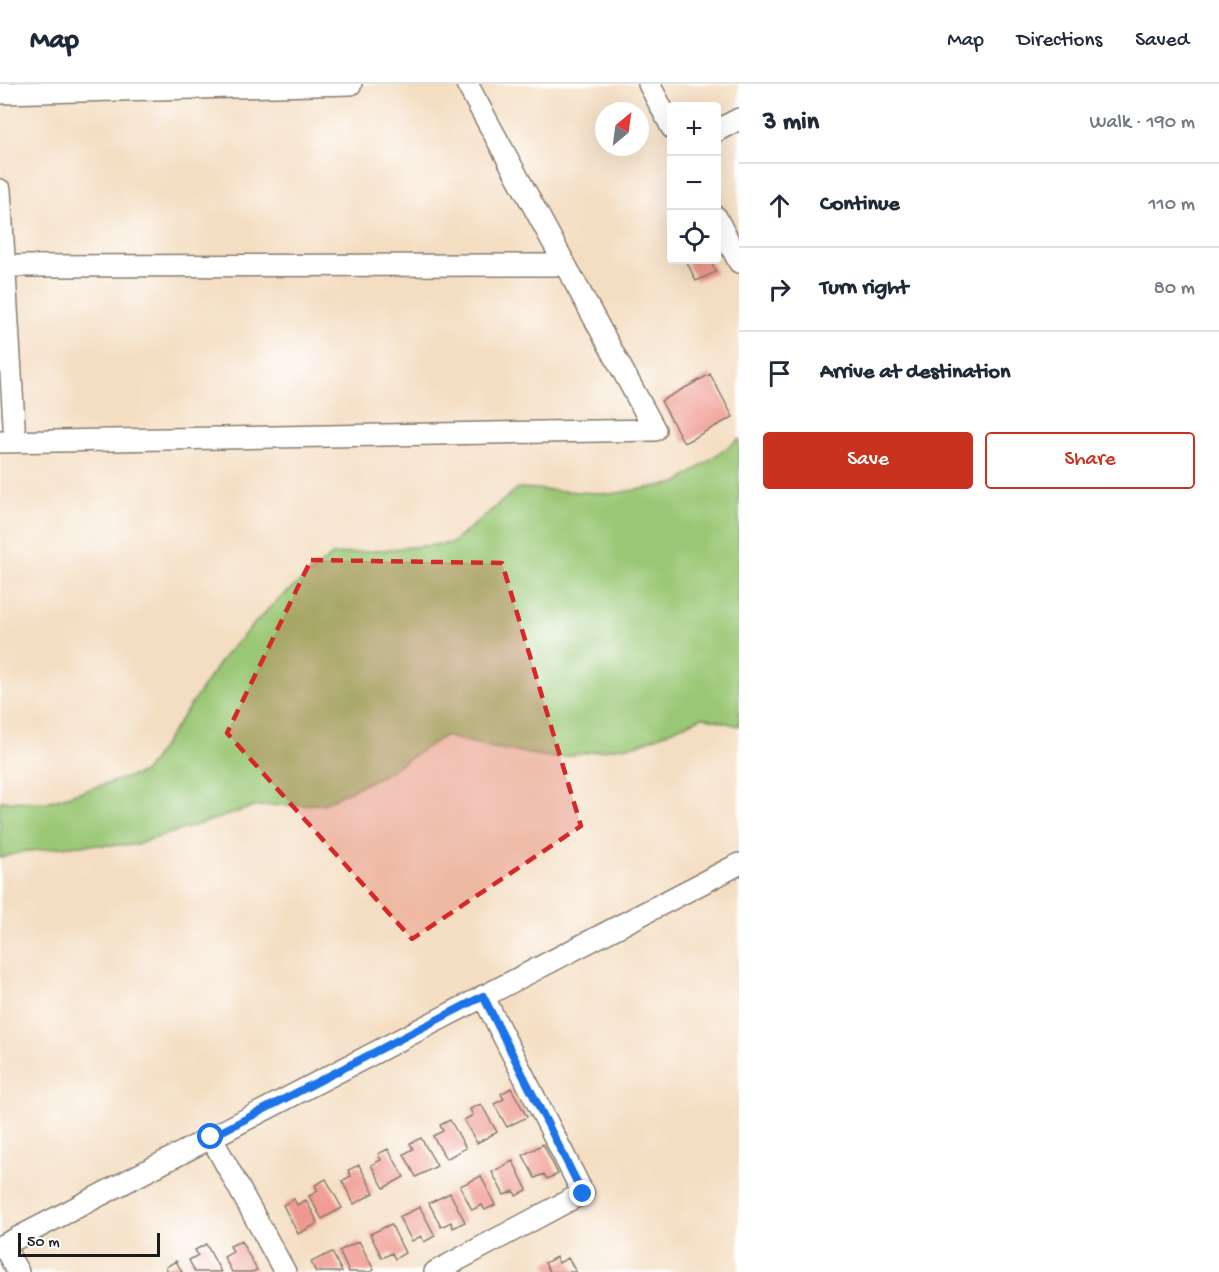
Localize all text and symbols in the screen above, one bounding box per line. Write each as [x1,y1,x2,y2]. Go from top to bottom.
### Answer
text: Map [30,25,79,58]
text: Map [947,29,984,54]
text: Directions [1017,29,1102,54]
text: Saved [1135,29,1189,54]
north arrow [595,102,649,156]
map controls [667,102,721,264]
button: + [667,102,721,156]
text: 3 min [763,108,819,139]
text: Walk · 190 m [1089,112,1195,135]
button: − [667,156,721,210]
icon: ahead [763,189,796,222]
text: Continue [820,192,900,218]
text: 110 m [1149,194,1195,217]
button: locate [667,210,721,264]
icon: right [763,273,796,306]
text: Turn right [820,276,908,302]
text: 80 m [1154,278,1195,301]
icon: arrive [763,357,796,390]
text: Arrive at destination [820,360,1010,386]
button: Save [763,432,973,489]
button: Share [985,432,1195,489]
route start [197,1123,223,1149]
route end [569,1180,595,1206]
scale bar [18,1230,160,1258]
text: 50 m [27,1234,60,1253]

